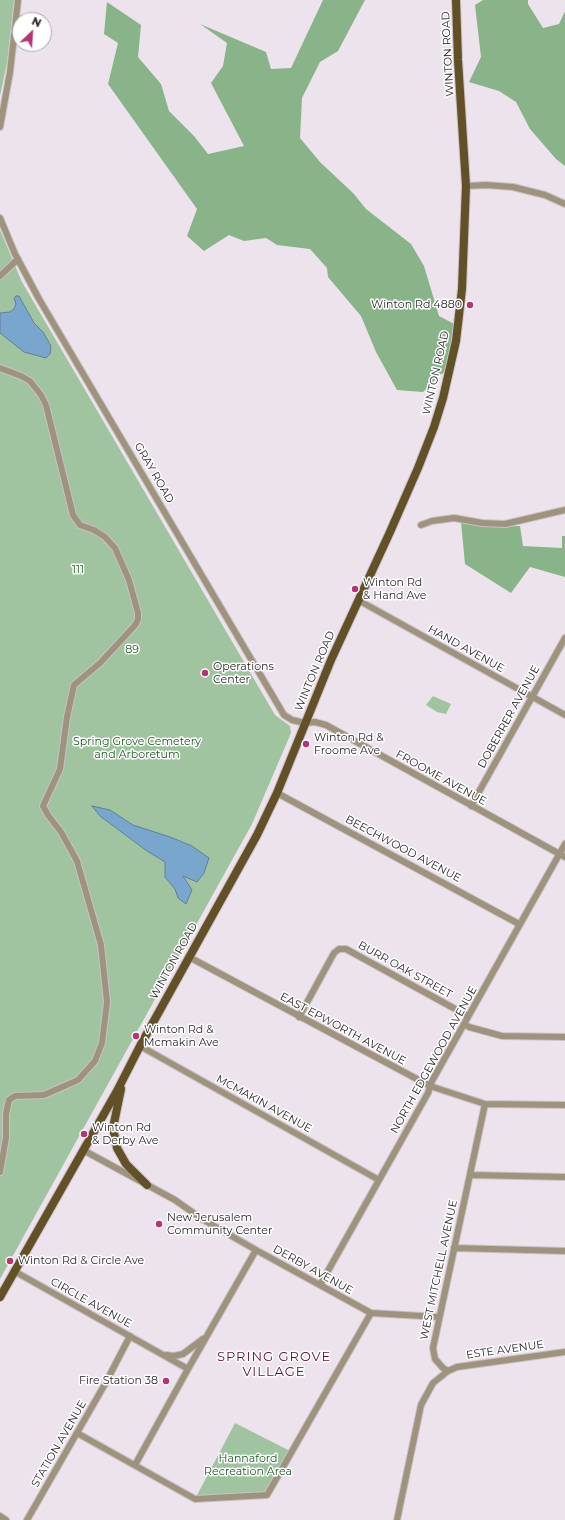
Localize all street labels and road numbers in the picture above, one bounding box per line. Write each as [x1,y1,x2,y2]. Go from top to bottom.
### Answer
street label: WINTON ROAD [439,11,457,97]
street label: WINTON ROAD [420,330,452,416]
street label: GRAY ROAD [131,440,177,506]
street label: HAND AVENUE [426,623,506,675]
street label: WINTON ROAD [292,629,338,713]
street label: DOBERRER AVENUE [475,663,543,771]
street label: FROOME AVENUE [393,748,489,808]
street label: BEECHWOOD AVENUE [343,813,463,885]
street label: WINTON ROAD [147,920,201,1002]
street label: BURR OAK STREET [356,939,454,1001]
street label: NORTH EDGEWOOD AVENUE [388,984,480,1136]
street label: EAST EPWORTH AVENUE [278,990,408,1068]
street label: MCMAKIN AVENUE [214,1072,314,1136]
street label: WEST MITCHELL AVENUE [418,1199,460,1341]
street label: DERBY AVENUE [271,1243,355,1297]
street label: CIRCLE AVENUE [48,1275,134,1331]
street label: ESTE AVENUE [465,1338,545,1362]
street label: STATION AVENUE [29,1398,89,1490]

